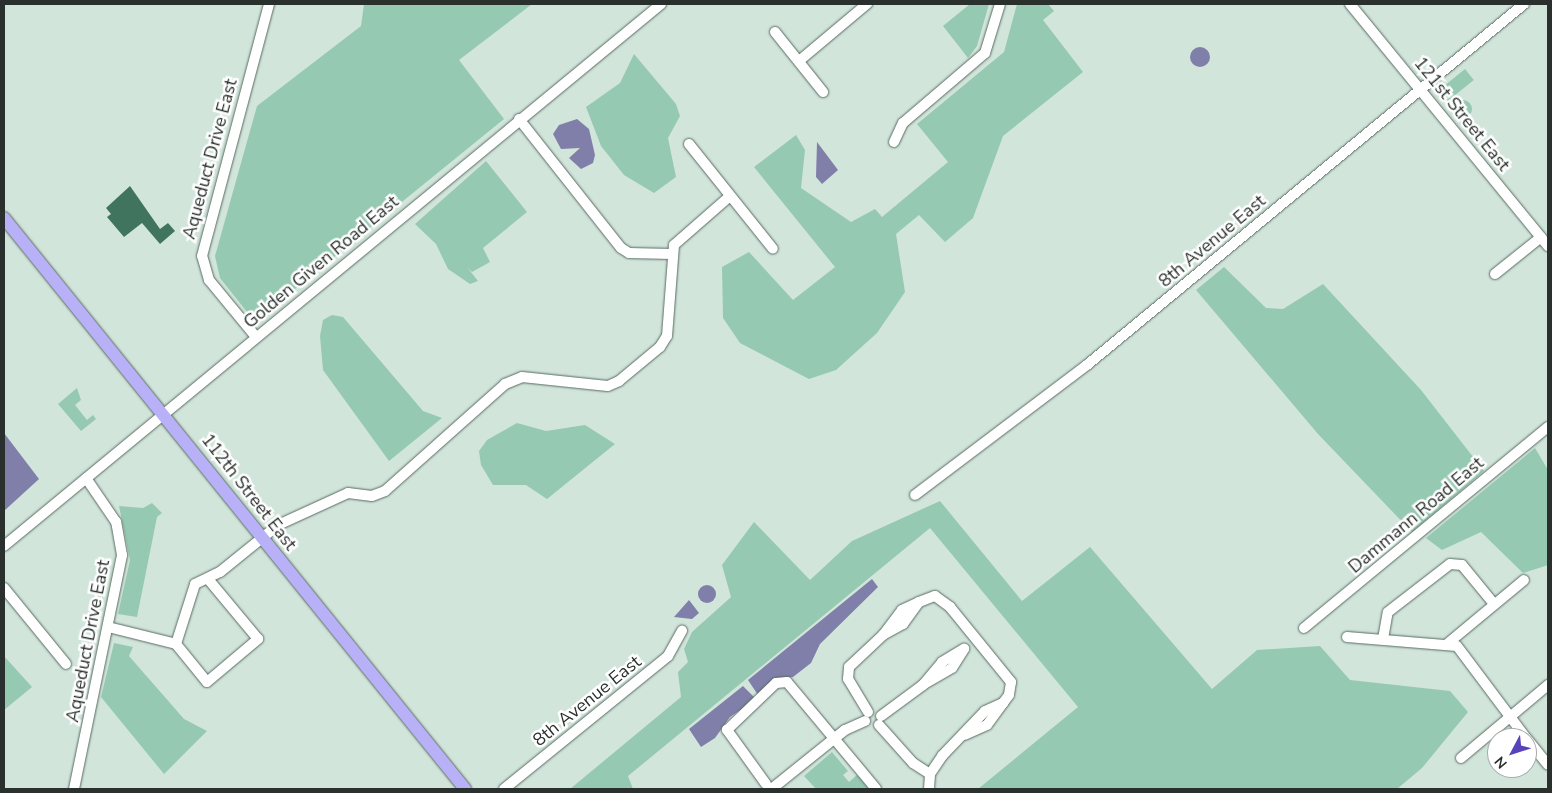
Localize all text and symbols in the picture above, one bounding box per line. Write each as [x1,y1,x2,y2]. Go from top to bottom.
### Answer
street label: 121st Street East [1409,53,1515,175]
street label: Aqueduct Drive East [178,76,242,242]
street label: 8th Avenue East [1154,190,1270,292]
street label: Golden Given Road East [239,191,403,333]
street label: 112th Street East [197,429,301,555]
street label: Dammann Road East [1344,452,1488,578]
street label: Aqueduct Drive East [62,558,114,724]
street label: 8th Avenue East [529,651,645,751]
north arrow [1487,728,1537,778]
text: N [1490,752,1512,772]

